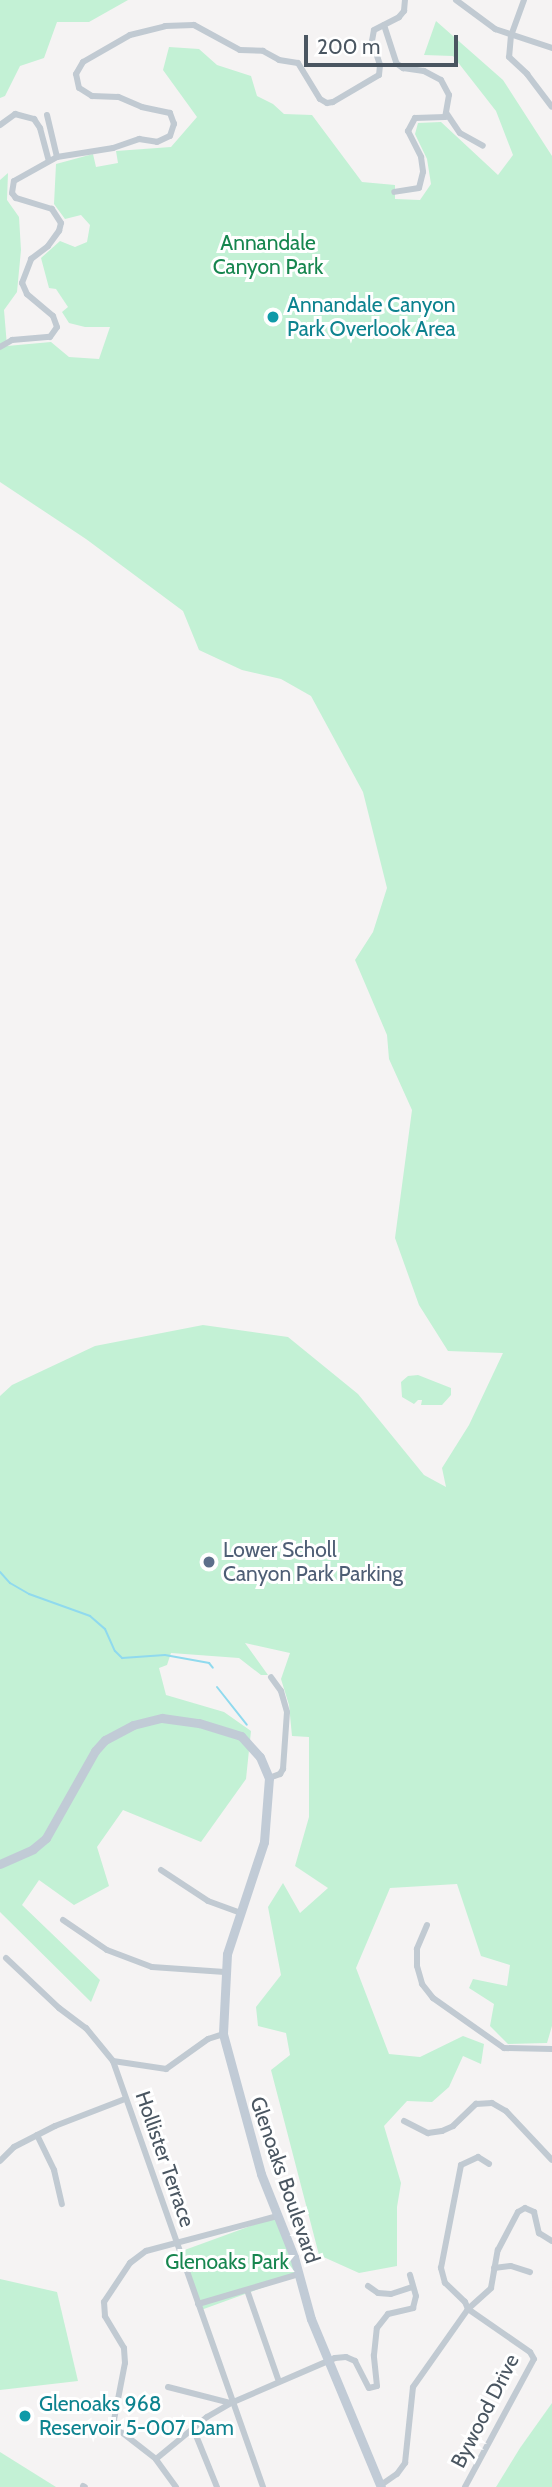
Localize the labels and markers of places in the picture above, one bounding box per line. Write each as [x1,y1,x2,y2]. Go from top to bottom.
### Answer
place label: Annandale Canyon Park Overlook Area [287,292,455,342]
marker: Annandale Canyon Park Overlook Area [265,309,281,325]
place label: Lower Scholl Canyon Park Parking [223,1537,403,1587]
marker: Lower Scholl Canyon Park Parking [201,1554,217,1570]
place label: Glenoaks 968 Reservoir 5-007 Dam [39,2391,234,2441]
marker: Glenoaks 968 Reservoir 5-007 Dam [17,2408,33,2424]

